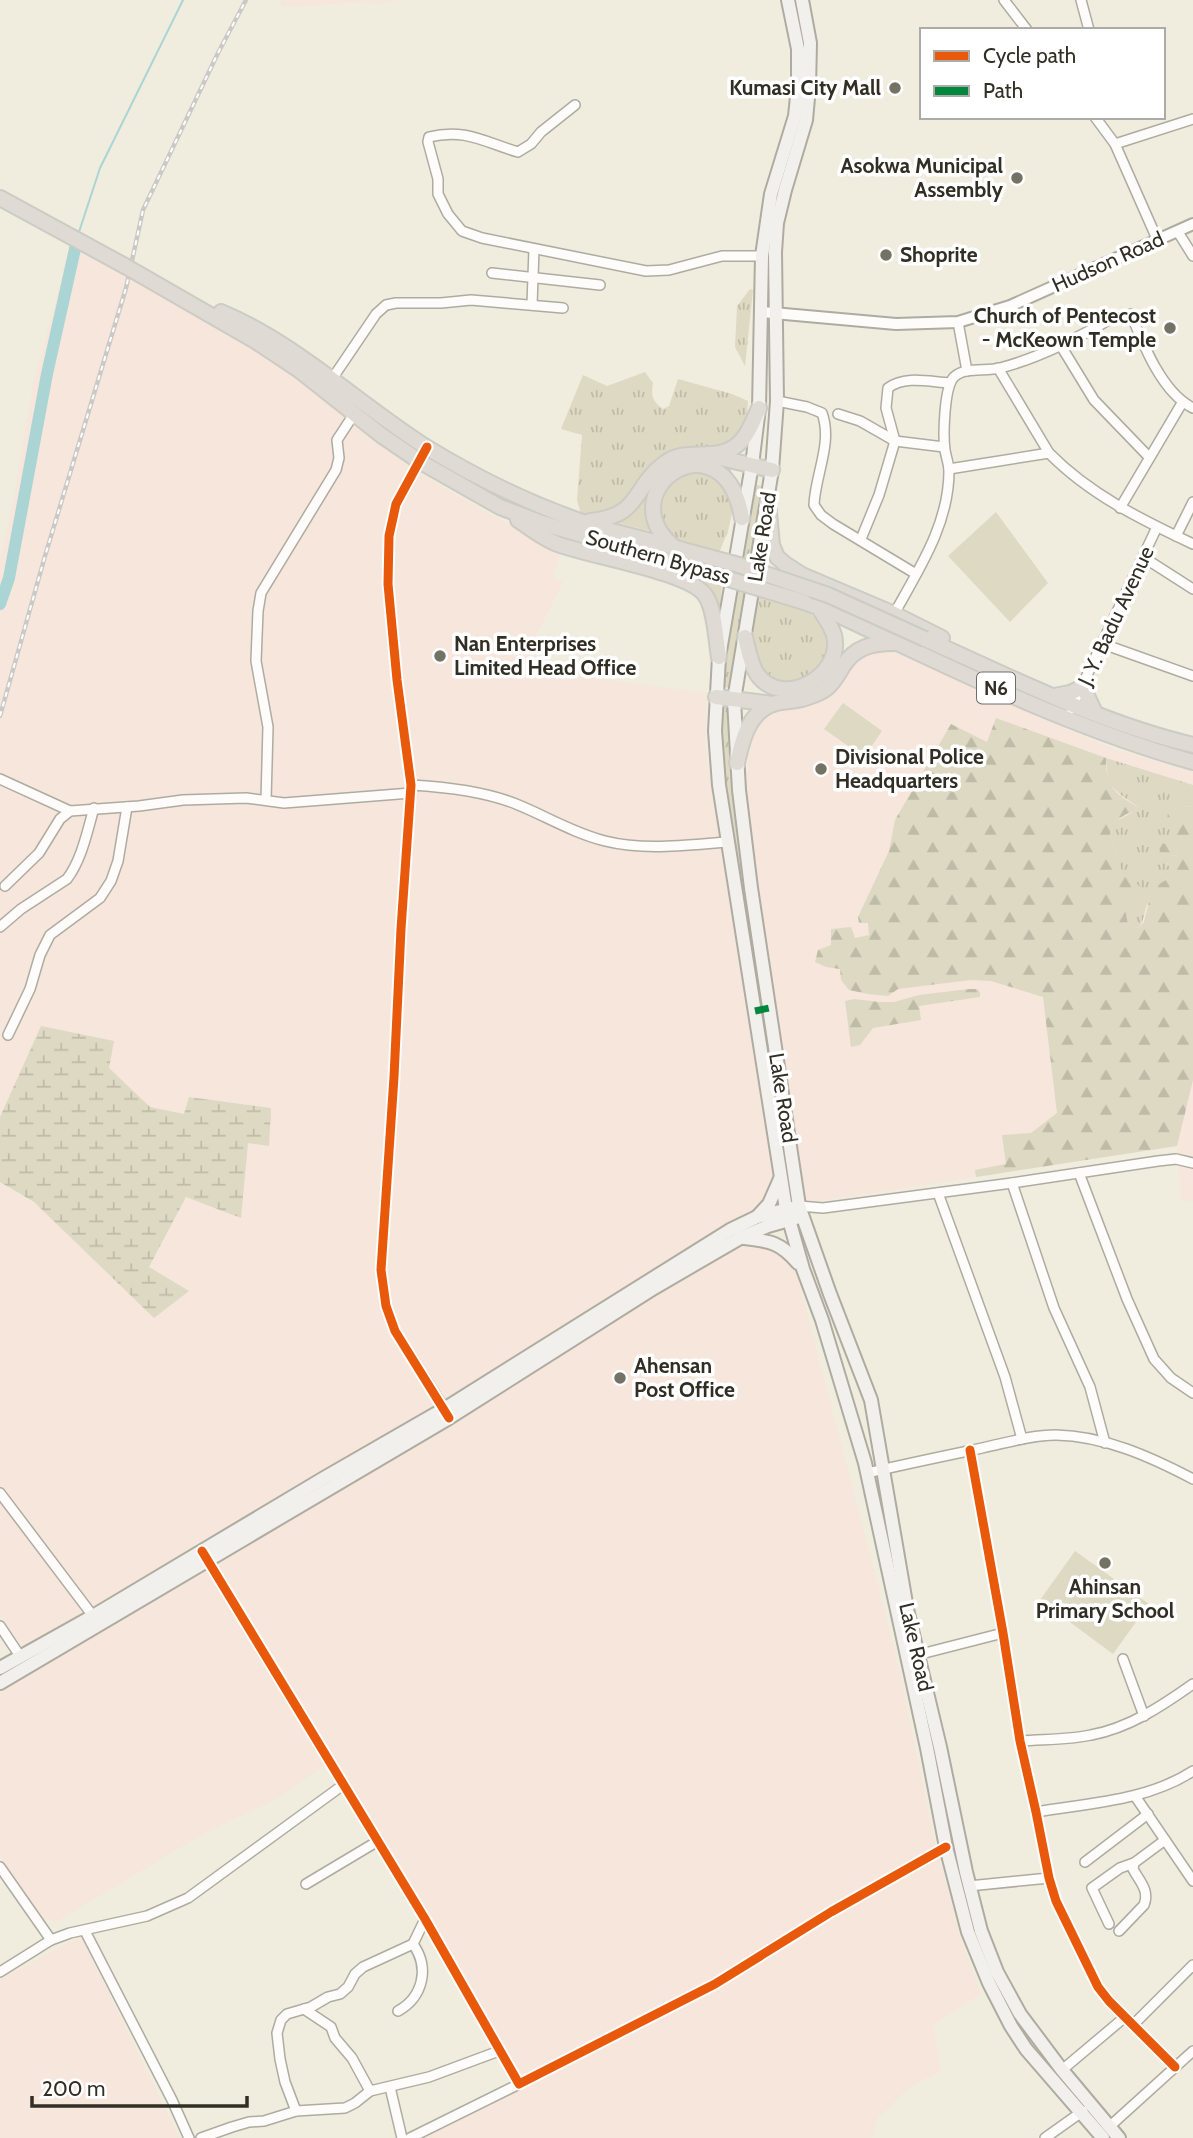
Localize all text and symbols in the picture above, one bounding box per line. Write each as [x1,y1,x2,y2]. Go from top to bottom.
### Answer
legend [920,28,1165,119]
text: Cycle path [983,43,1076,68]
place label: Kumasi City Mall [729,75,881,100]
text: Path [983,78,1023,103]
marker: Kumasi City Mall [887,80,903,96]
place label: Asokwa Municipal Assembly [840,153,1004,202]
marker: Asokwa Municipal Assembly [1009,170,1025,186]
street label: Hudson Road [1048,226,1167,297]
place label: Shoprite [900,242,978,267]
marker: Shoprite [878,247,894,263]
place label: Church of Pentecost - McKeown Temple [974,303,1156,352]
marker: Church of Pentecost - McKeown Temple [1162,320,1178,336]
street label: Lake Road [742,490,781,584]
street label: Southern Bypass [583,524,733,589]
street label: J. Y. Badu Avenue [1072,542,1159,690]
place label: Nan Enterprises Limited Head Office [454,631,637,680]
marker: Nan Enterprises Limited Head Office [432,648,448,664]
road number: N6 [977,673,1015,704]
place label: Divisional Police Headquarters [835,744,984,793]
marker: Divisional Police Headquarters [813,761,829,777]
street label: Lake Road [764,1051,803,1145]
place label: Ahensan Post Office [634,1353,735,1402]
marker: Ahensan Post Office [612,1370,628,1386]
marker: Ahinsan Primary School [1097,1555,1113,1571]
place label: Ahinsan Primary School [1036,1574,1175,1623]
street label: Lake Road [894,1600,939,1694]
scale bar [32,2064,247,2108]
text: 200 m [42,2076,105,2101]

